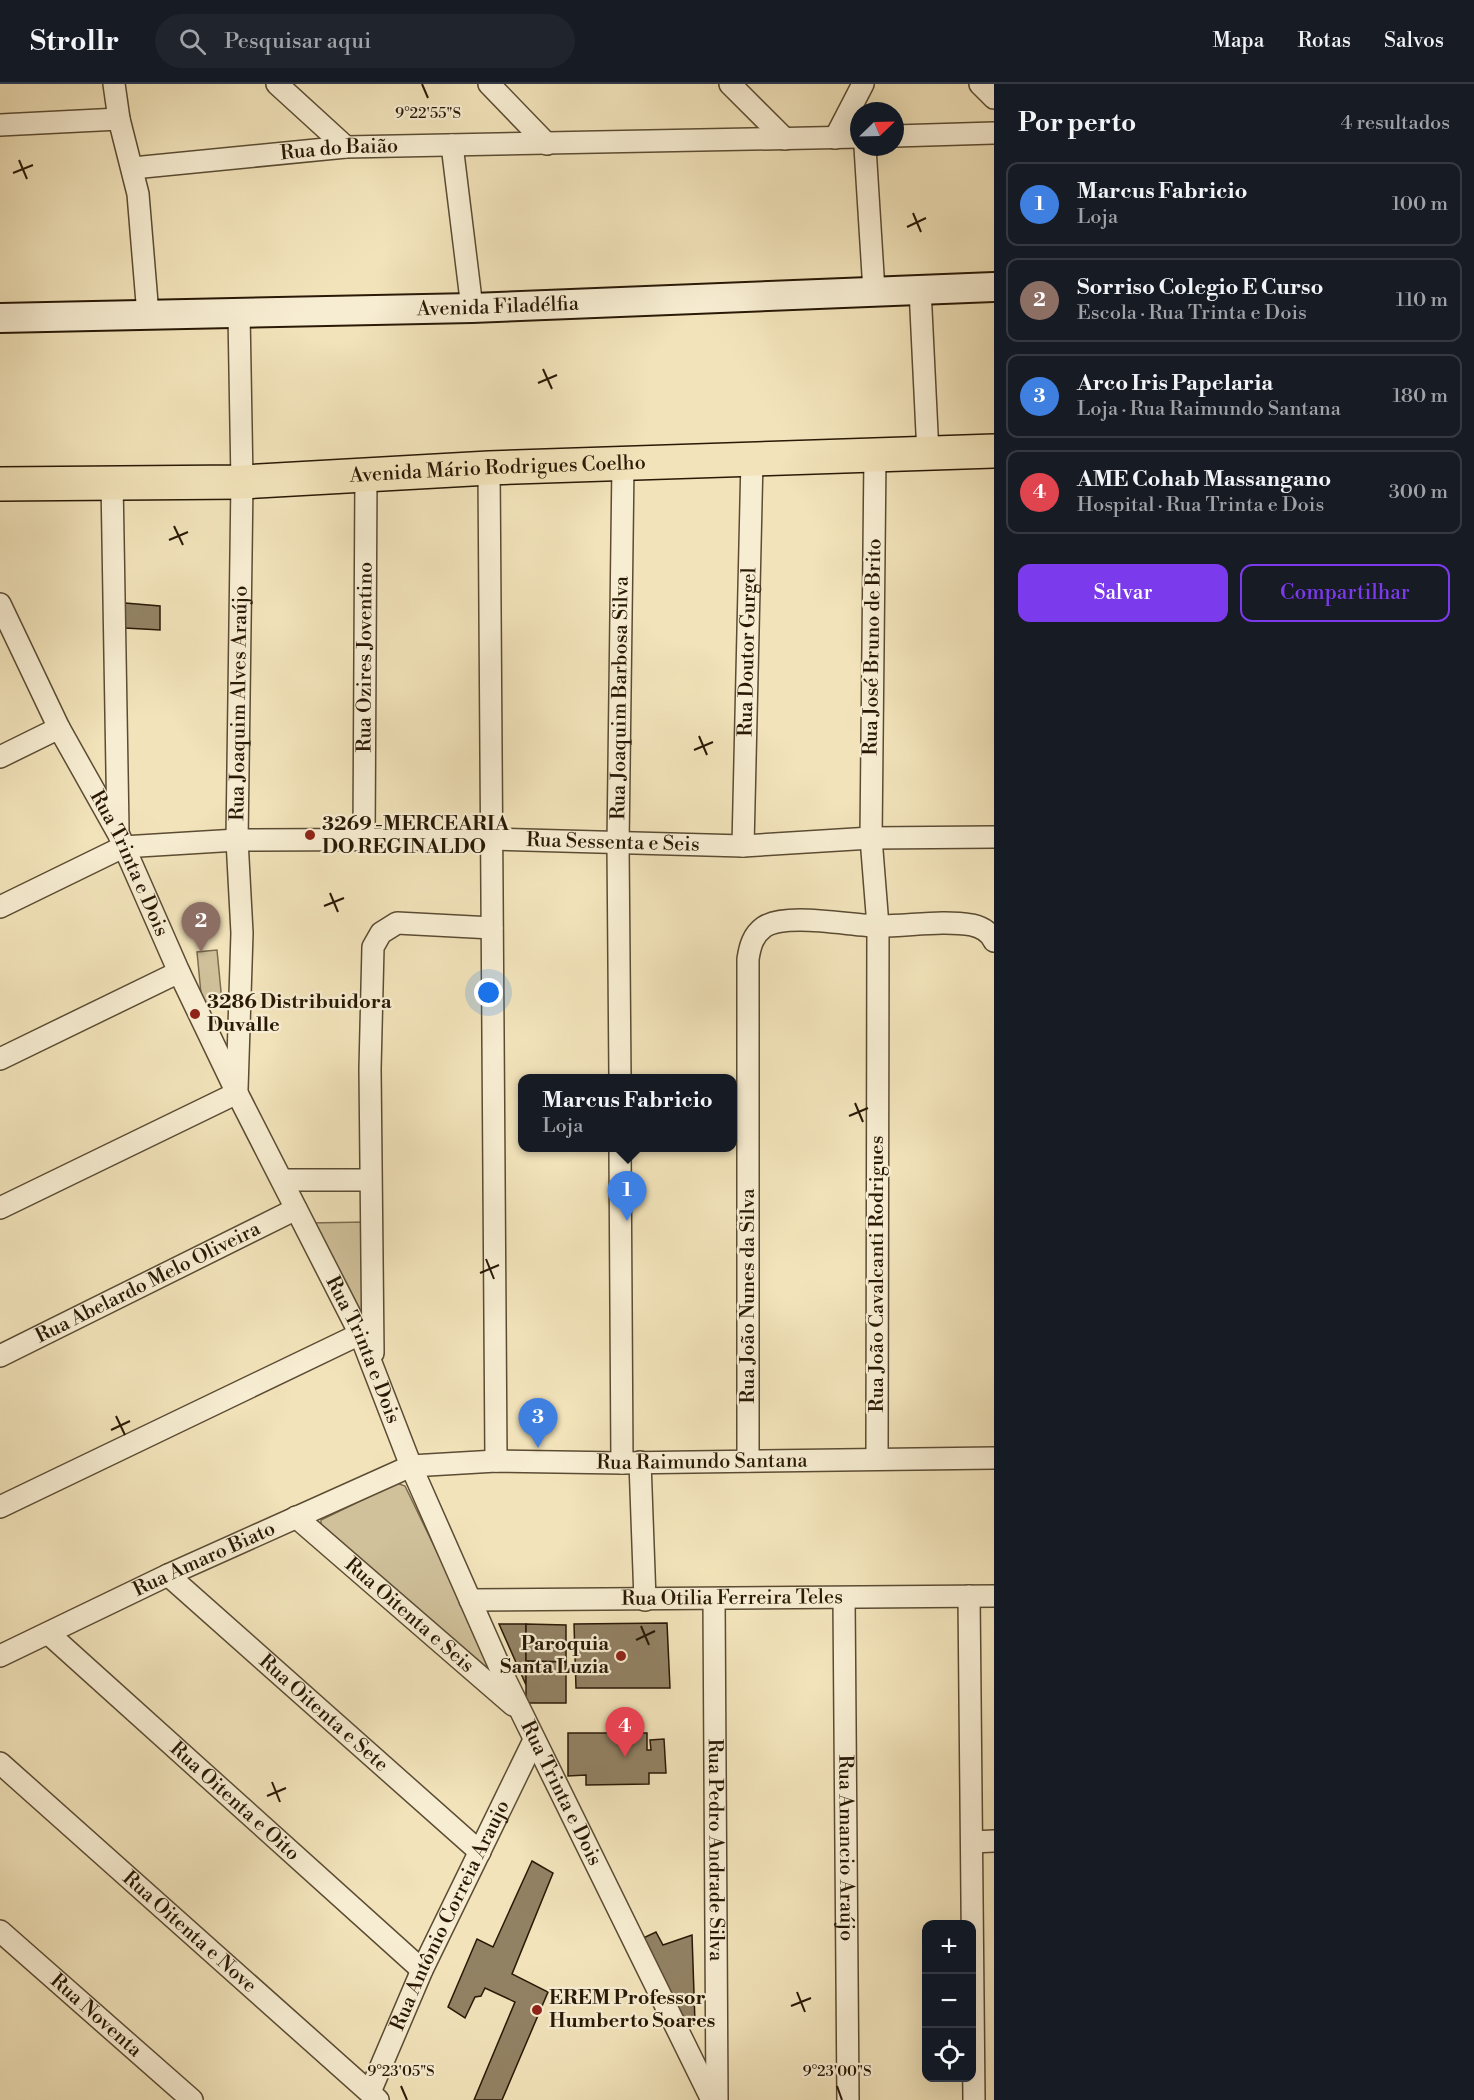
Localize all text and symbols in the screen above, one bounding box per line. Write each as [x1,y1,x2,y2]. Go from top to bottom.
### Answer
search box [155,14,575,68]
text: Strollr [30,24,119,59]
icon: search [176,25,209,58]
text: Pesquisar aqui [224,28,371,55]
text: Mapa [1212,28,1264,54]
text: Rotas [1297,28,1351,54]
text: Salvos [1384,28,1444,54]
north arrow [850,102,904,156]
text: 9°22'55"S [395,104,461,123]
text: Por perto [1018,107,1136,139]
text: 4 resultados [1340,111,1450,136]
street label: Rua do Baião [279,133,398,166]
text: Marcus Fabricio [1077,178,1247,205]
text: 1 [1035,192,1044,217]
text: 100 m [1392,192,1448,217]
text: Loja [1077,205,1118,230]
text: Sorriso Colegio E Curso [1077,274,1323,301]
text: 2 [1033,288,1046,313]
text: 110 m [1396,288,1448,313]
street label: Avenida Filadélfia [416,291,580,322]
text: Escola · Rua Trinta e Dois [1077,301,1307,326]
text: Arco Iris Papelaria [1077,370,1273,397]
text: 3 [1033,384,1046,409]
text: 180 m [1393,384,1448,409]
text: Loja · Rua Raimundo Santana [1077,397,1341,422]
street label: Avenida Mário Rodrigues Coelho [348,450,646,488]
text: AME Cohab Massangano [1077,466,1331,493]
text: 4 [1033,480,1046,505]
text: 300 m [1389,480,1448,505]
text: Hospital · Rua Trinta e Dois [1077,493,1324,518]
street label: Rua José Bruno de Brito [859,538,887,756]
street label: Rua Ozires Joventino [352,562,378,752]
button: Salvar [1018,564,1228,622]
button: Compartilhar [1240,564,1450,622]
street label: Rua Doutor Gurgel [733,567,762,737]
street label: Rua Joaquim Barbosa Silva [606,575,634,820]
street label: Rua Joaquim Alves Araújo [225,585,253,821]
street label: Rua Trinta e Dois [84,786,174,940]
place label: 3269 -MERCEARIA DO REGINALDO [322,812,510,860]
street label: Rua Sessenta e Seis [526,827,700,857]
marker: 3269 -MERCEARIA DO REGINALDO [303,828,317,842]
pin: 2 [182,902,220,952]
your location [474,978,503,1007]
place label: 3286 Distribuidora Duvalle [207,990,392,1038]
marker: 3286 Distribuidora Duvalle [188,1007,202,1021]
popup [518,1074,737,1152]
text: Marcus Fabricio [542,1087,713,1114]
text: Loja [542,1114,583,1139]
street label: Rua João Cavalcanti Rodrigues [865,1136,890,1412]
pin: 1 [608,1172,646,1221]
street label: Rua João Nunes da Silva [736,1187,761,1404]
street label: Rua Abelardo Melo Oliveira [31,1216,265,1349]
street label: Rua Trinta e Dois [320,1272,406,1427]
pin: 3 [518,1398,558,1448]
street label: Rua Raimundo Santana [596,1448,809,1476]
street label: Rua Amaro Biato [129,1516,279,1602]
street label: Rua Oitenta e Seis [339,1552,479,1678]
street label: Rua Otilia Ferreira Teles [621,1585,843,1611]
place label: Paroquia Santa Luzia [500,1632,609,1680]
street label: Rua Oitenta e Sete [254,1649,394,1777]
marker: Paroquia Santa Luzia [614,1649,628,1663]
pin: 4 [606,1708,644,1757]
street label: Rua Trinta e Dois [515,1717,607,1870]
street label: Rua Oitenta e Oito [165,1736,305,1866]
street label: Rua Pedro Andrade Silva [702,1739,729,1962]
street label: Rua Amancio Araújo [833,1755,859,1941]
street label: Rua Antônio Correia Araujo [385,1796,515,2034]
street label: Rua Oitenta e Nove [117,1866,262,1998]
map controls [922,1920,976,2082]
button: + [922,1920,976,1974]
street label: Rua Noventa [45,1968,148,2063]
button: − [922,1974,976,2028]
place label: EREM Professor Humberto Soares [549,1986,715,2034]
marker: EREM Professor Humberto Soares [530,2003,544,2017]
button: locate [922,2028,976,2082]
text: 9°23'05"S [367,2062,435,2081]
text: 9°23'00"S [802,2062,872,2081]

